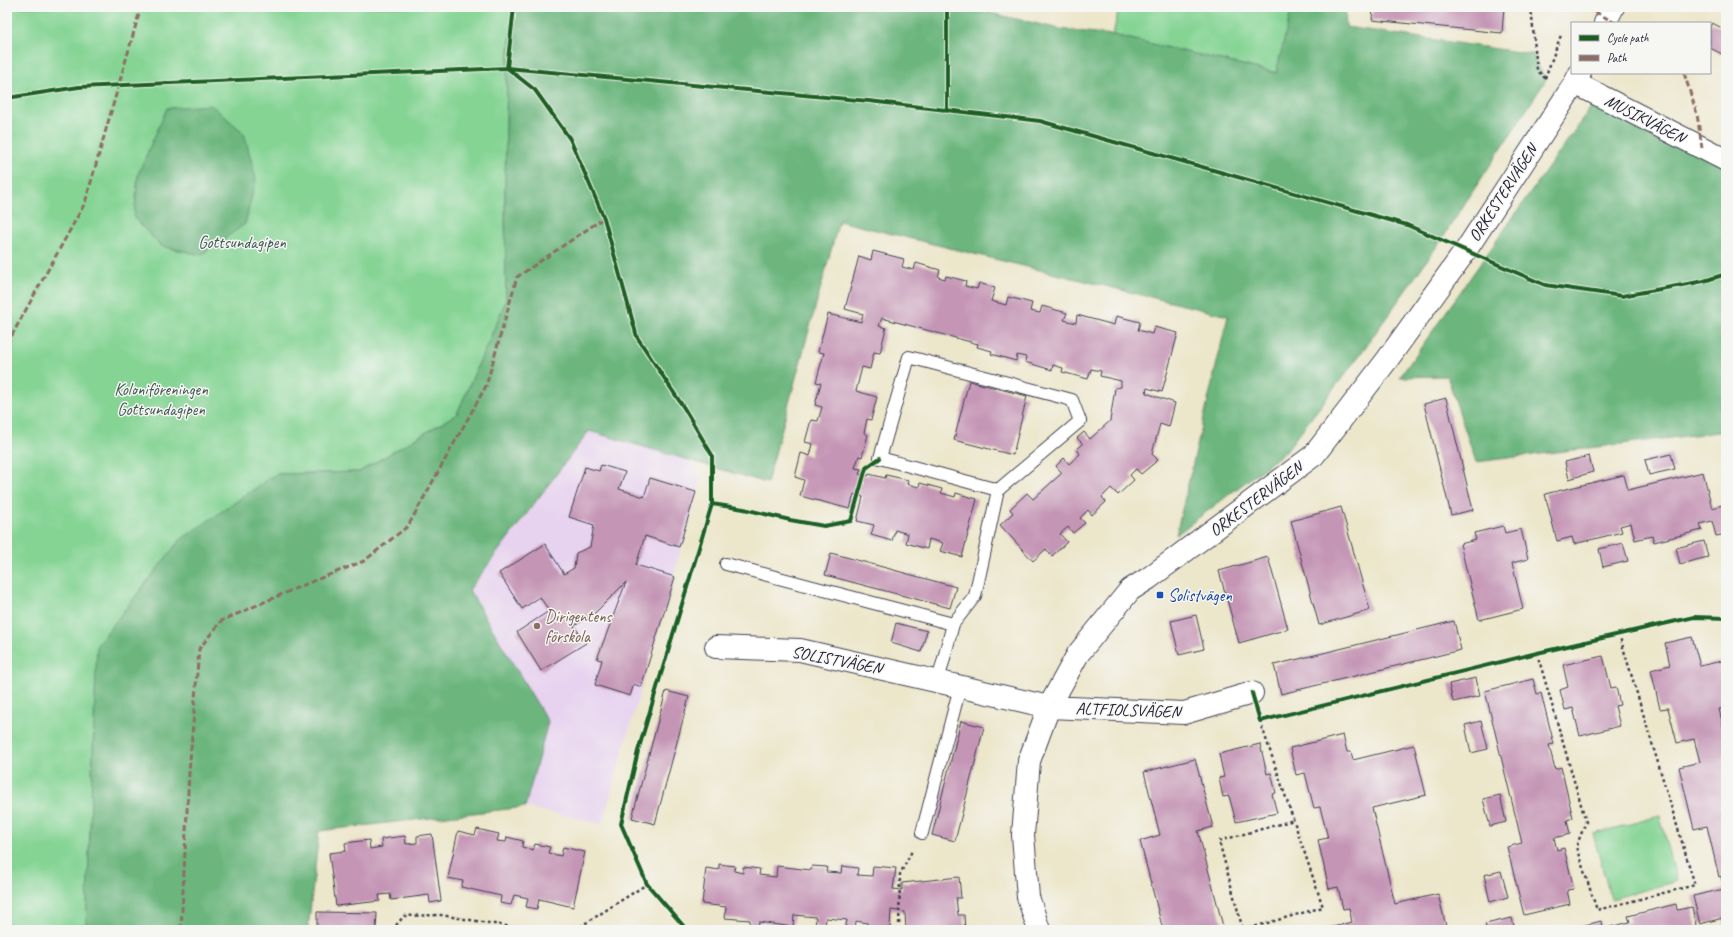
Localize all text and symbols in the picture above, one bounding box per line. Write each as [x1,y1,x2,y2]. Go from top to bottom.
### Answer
legend [1571,22,1711,74]
text: Cycle path [1607,30,1649,46]
text: Path [1607,50,1627,66]
street label: MUSIKVÄGEN [1601,90,1691,149]
street label: ORKESTERVÄGEN [1464,139,1543,245]
park label: Gottsundagipen [198,232,286,253]
park label: Koloniföreningen Gottsundagipen [114,379,208,420]
street label: ORKESTERVÄGEN [1205,456,1309,541]
place label: Solistvägen [1168,585,1232,606]
marker: Solistvägen [1155,590,1165,600]
place label: Dirigentens förskola [545,606,614,647]
marker: Dirigentens förskola [532,621,542,631]
street label: SOLISTVÄGEN [790,641,886,679]
street label: ALTFIOLSVÄGEN [1075,698,1183,722]

